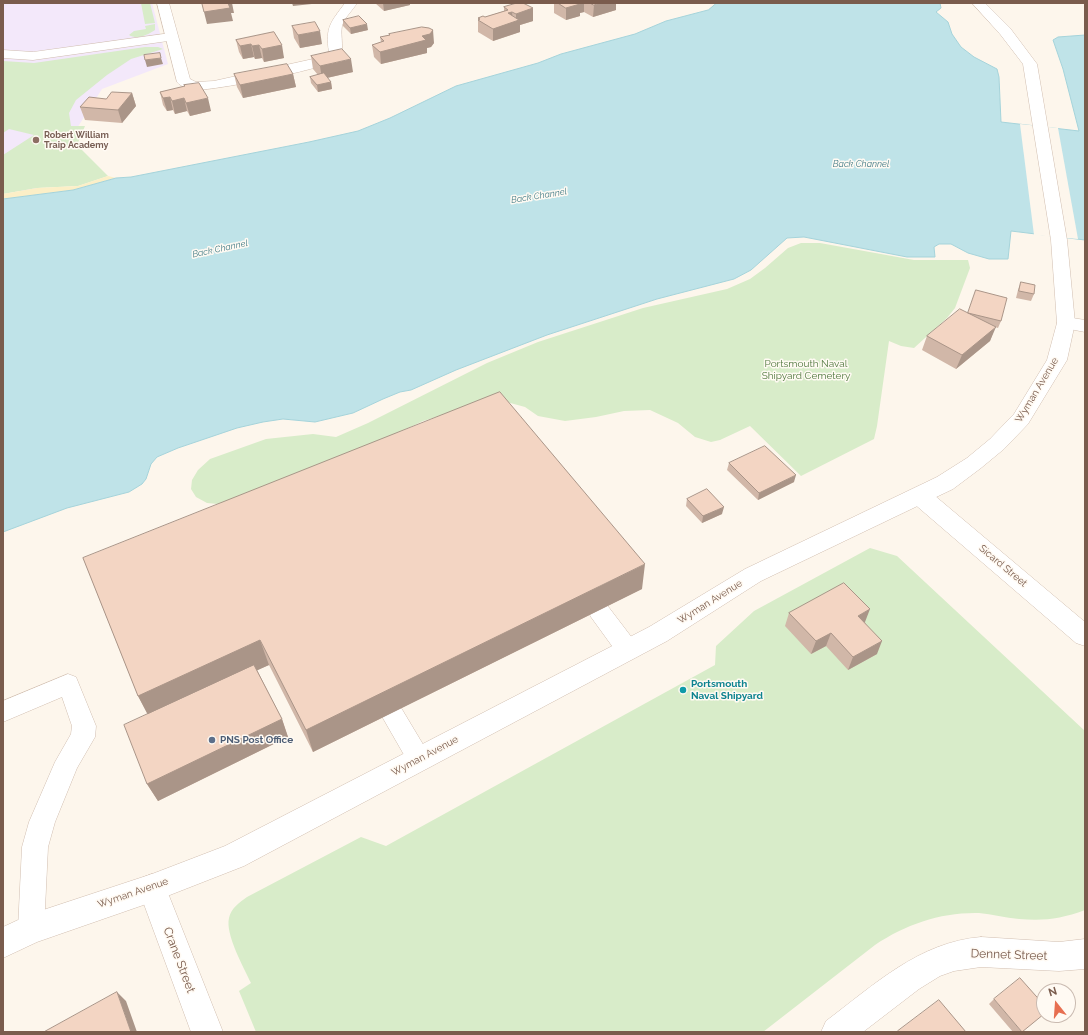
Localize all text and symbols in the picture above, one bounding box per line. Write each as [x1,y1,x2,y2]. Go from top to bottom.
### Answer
place label: Robert William Traip Academy [44,130,109,151]
marker: Robert William Traip Academy [31,135,41,145]
water label: Back Channel [833,159,889,169]
water label: Back Channel [510,186,568,206]
water label: Back Channel [191,238,249,260]
street label: Wyman Avenue [1013,355,1061,425]
park label: Portsmouth Naval Shipyard Cemetery [762,358,850,382]
street label: Sicard Street [977,542,1029,590]
street label: Wyman Avenue [675,577,745,627]
place label: Portsmouth Naval Shipyard [691,678,763,702]
marker: Portsmouth Naval Shipyard [678,685,688,695]
street label: Wyman Avenue [390,733,460,779]
place label: PNS Post Office [220,734,293,746]
marker: PNS Post Office [207,735,217,745]
street label: Wyman Avenue [96,875,170,911]
street label: Crane Street [160,925,198,995]
street label: Dennet Street [970,946,1048,964]
north arrow [1036,983,1076,1023]
text: N [1047,985,1059,999]

